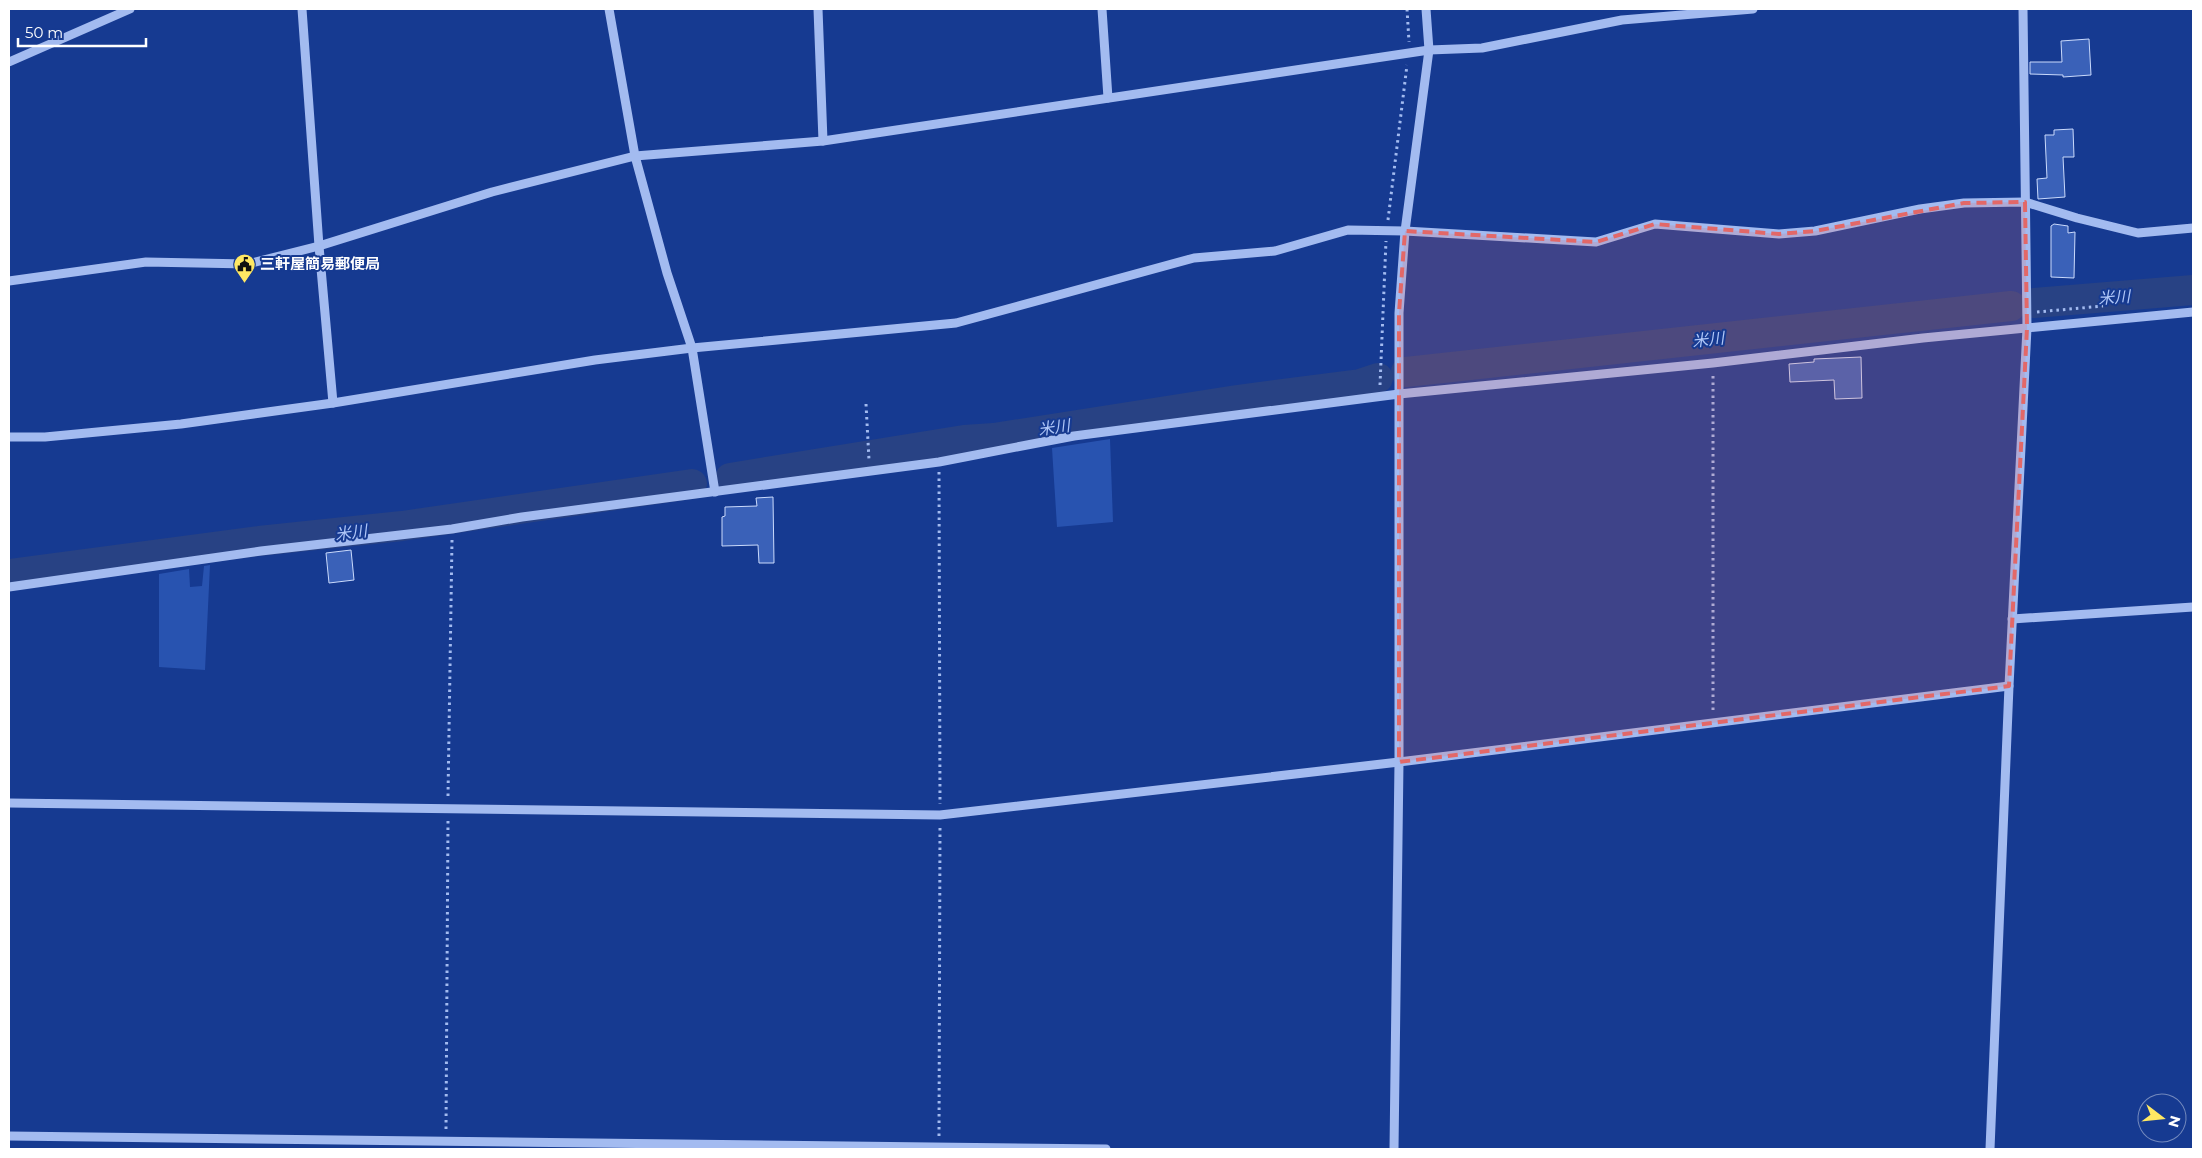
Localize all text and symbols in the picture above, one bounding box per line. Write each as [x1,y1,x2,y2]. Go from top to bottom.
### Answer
scale bar [18,15,145,47]
text: 50 m [25,23,63,42]
public building icon: 三軒屋簡易郵便局 [232,252,256,283]
place label: 三軒屋簡易郵便局 [260,254,380,273]
water label: 米川 [2097,287,2133,308]
water label: 米川 [1691,328,1727,351]
water label: 米川 [1037,416,1073,439]
water label: 米川 [334,521,370,544]
north arrow [2137,1093,2187,1143]
text: N [2164,1114,2185,1130]

